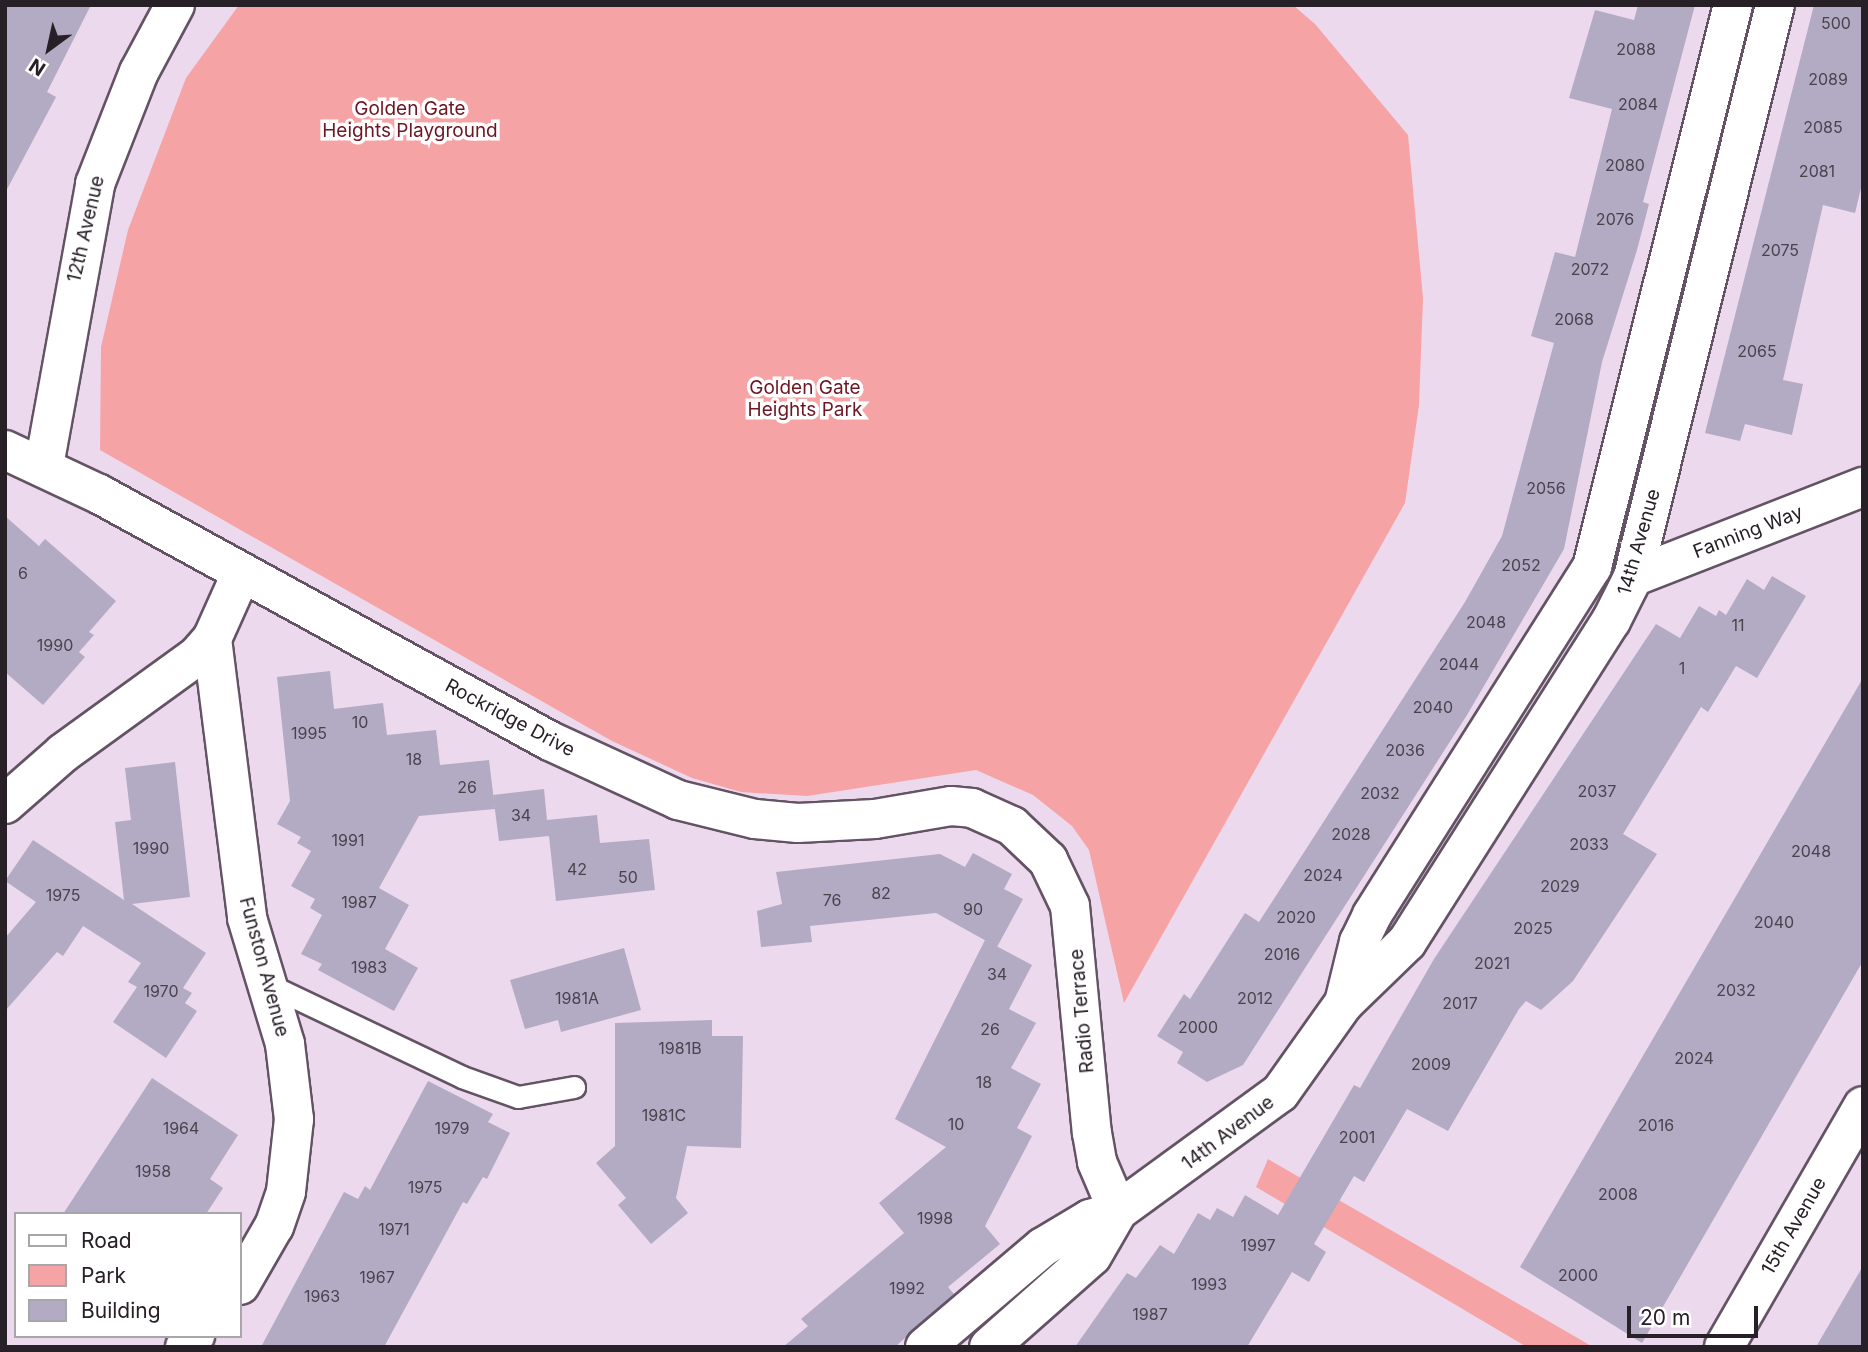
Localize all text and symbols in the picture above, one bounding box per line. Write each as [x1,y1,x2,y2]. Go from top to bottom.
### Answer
house number: 500 [1821,13,1851,33]
north arrow [14,14,84,84]
house number: 2088 [1616,39,1656,59]
text: N [25,53,50,81]
house number: 2089 [1808,69,1848,89]
house number: 2084 [1618,94,1658,114]
park label: Golden Gate Heights Playground [322,98,498,142]
house number: 2085 [1803,117,1843,137]
house number: 2080 [1605,155,1645,175]
house number: 2081 [1799,161,1835,181]
street label: 12th Avenue [63,173,109,285]
house number: 2076 [1596,209,1634,229]
house number: 2075 [1761,240,1799,260]
house number: 2072 [1571,259,1609,279]
house number: 2068 [1554,309,1594,329]
house number: 2065 [1737,341,1777,361]
park label: Golden Gate Heights Park [748,377,862,421]
house number: 2056 [1526,478,1566,498]
street label: 14th Avenue [1613,486,1665,598]
street label: Fanning Way [1690,501,1806,563]
house number: 2052 [1501,555,1541,575]
house number: 6 [18,563,28,583]
house number: 2048 [1466,612,1506,632]
house number: 11 [1731,615,1745,635]
house number: 1990 [37,635,73,655]
house number: 2044 [1439,654,1479,674]
house number: 1 [1679,658,1685,678]
street label: Rockridge Drive [441,674,579,762]
house number: 2040 [1413,697,1453,717]
house number: 10 [352,712,368,732]
house number: 1995 [291,723,327,743]
house number: 2036 [1385,740,1425,760]
house number: 18 [406,749,422,769]
house number: 26 [457,777,477,797]
house number: 2037 [1578,781,1616,801]
house number: 2032 [1360,783,1400,803]
house number: 34 [511,805,531,825]
house number: 2028 [1331,824,1371,844]
house number: 1991 [332,830,364,850]
house number: 2033 [1569,834,1609,854]
house number: 1990 [133,838,169,858]
house number: 2048 [1791,841,1831,861]
house number: 42 [567,859,587,879]
house number: 2024 [1303,865,1343,885]
house number: 50 [618,867,638,887]
house number: 2029 [1540,876,1580,896]
house number: 82 [871,883,891,903]
house number: 1975 [46,885,80,905]
house number: 76 [823,890,841,910]
house number: 1987 [341,892,377,912]
street label: Funston Avenue [234,895,294,1039]
house number: 90 [963,899,983,919]
house number: 2020 [1276,907,1316,927]
house number: 2040 [1754,912,1794,932]
house number: 2025 [1513,918,1553,938]
house number: 2016 [1264,944,1300,964]
street label: Radio Terrace [1065,948,1099,1074]
house number: 2021 [1474,953,1510,973]
house number: 1983 [351,957,387,977]
house number: 34 [987,964,1007,984]
house number: 2032 [1716,980,1756,1000]
house number: 1970 [143,981,179,1001]
house number: 1981A [555,988,599,1008]
house number: 2012 [1237,988,1273,1008]
house number: 2017 [1442,993,1478,1013]
house number: 2000 [1178,1017,1218,1037]
house number: 26 [980,1019,1000,1039]
house number: 1981B [658,1038,702,1058]
house number: 2024 [1674,1048,1714,1068]
house number: 2009 [1411,1054,1451,1074]
house number: 18 [976,1072,992,1092]
street label: 14th Avenue [1177,1091,1279,1175]
house number: 1981C [642,1105,686,1125]
house number: 10 [948,1114,964,1134]
house number: 2016 [1638,1115,1674,1135]
house number: 1964 [163,1118,199,1138]
house number: 1979 [435,1118,469,1138]
house number: 2001 [1339,1127,1375,1147]
house number: 1958 [135,1161,171,1181]
street label: 15th Avenue [1757,1173,1831,1279]
house number: 1975 [408,1177,442,1197]
house number: 2008 [1598,1184,1638,1204]
house number: 1998 [917,1208,953,1228]
legend [14,1212,242,1338]
house number: 1971 [378,1219,410,1239]
text: Road [81,1228,132,1253]
house number: 1997 [1240,1235,1276,1255]
text: Park [81,1263,126,1288]
house number: 2000 [1558,1265,1598,1285]
house number: 1967 [359,1267,395,1287]
house number: 1993 [1191,1274,1227,1294]
house number: 1992 [889,1278,925,1298]
house number: 1963 [304,1286,340,1306]
scale bar [1630,1292,1761,1336]
text: Building [81,1298,161,1323]
house number: 1987 [1132,1304,1168,1324]
text: 20 m [1640,1305,1690,1330]

